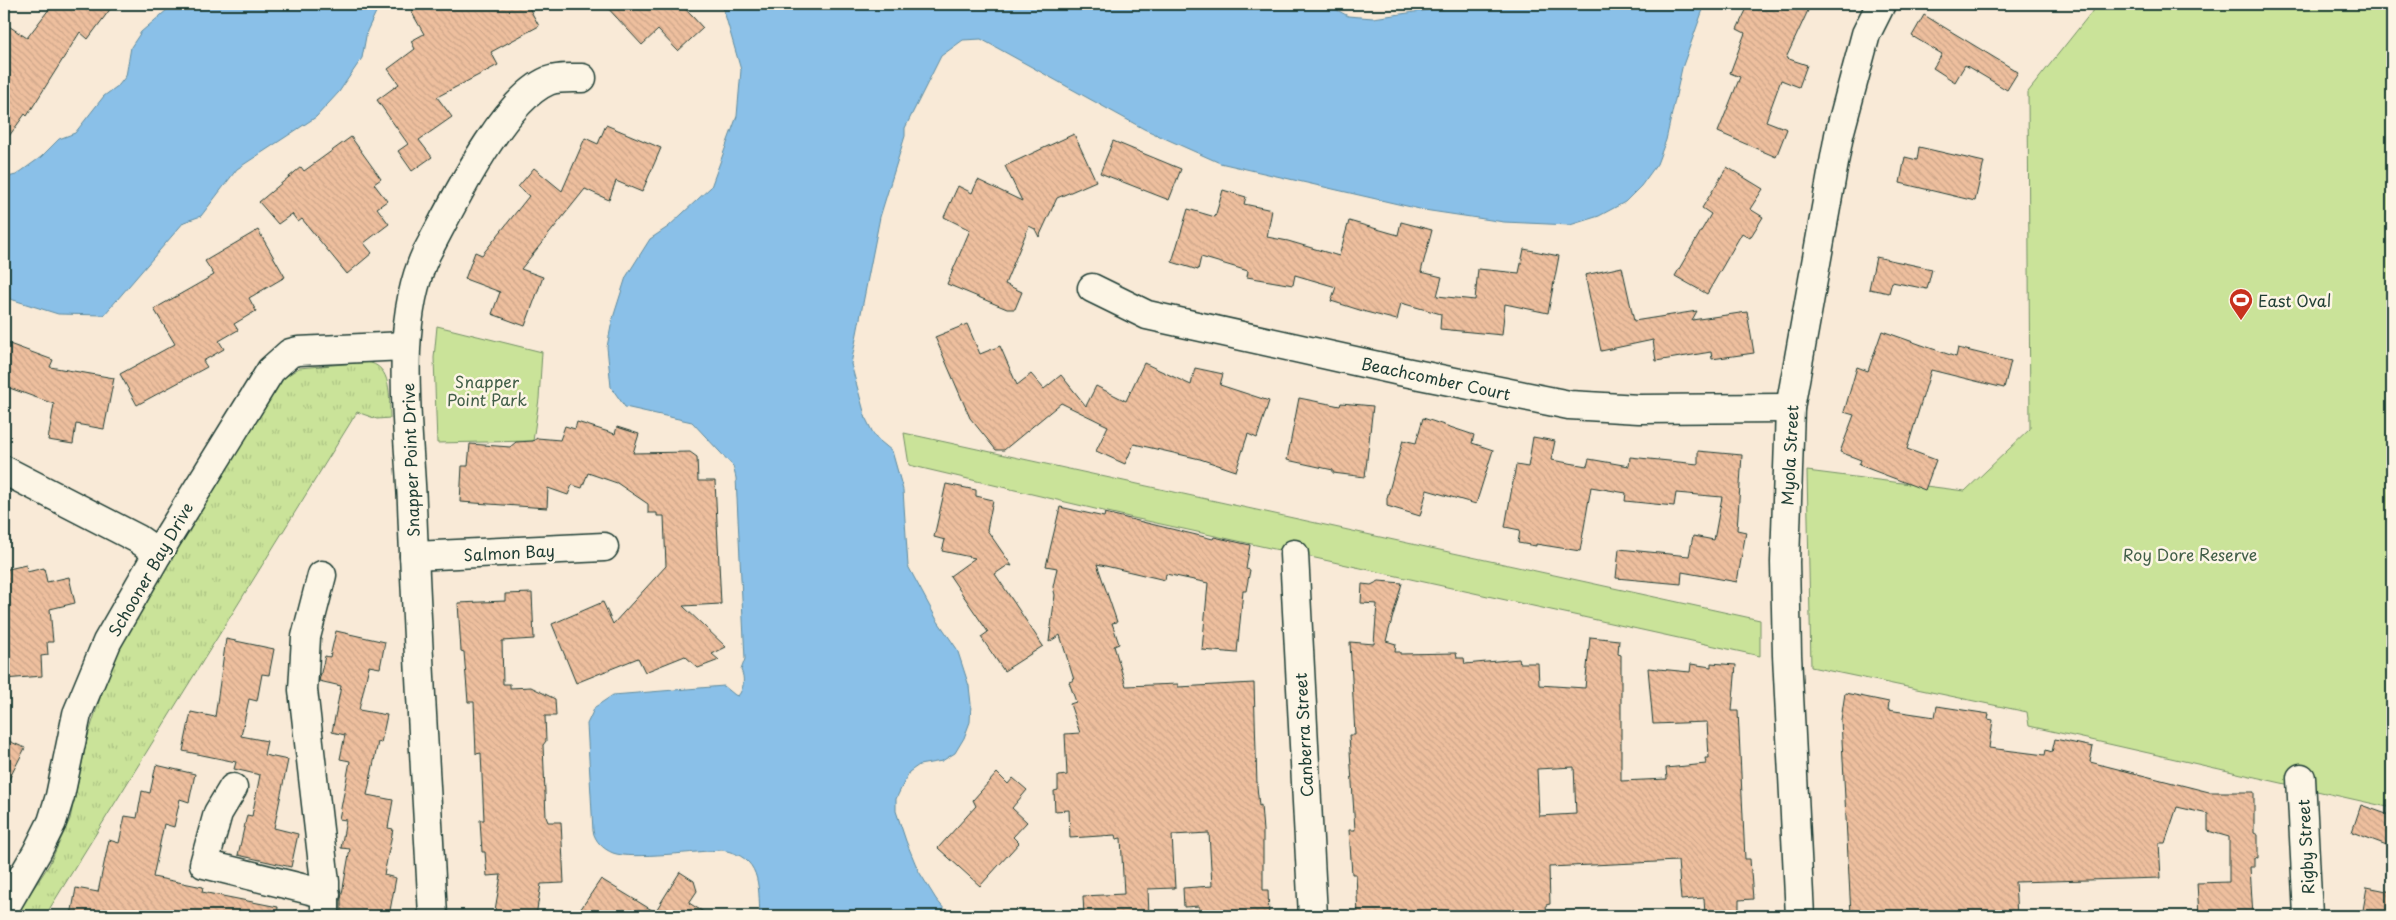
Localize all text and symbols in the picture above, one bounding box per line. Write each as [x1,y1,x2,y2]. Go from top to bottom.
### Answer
sports icon: East Oval [2228,287,2254,321]
place label: East Oval [2258,288,2331,312]
street label: Beachcomber Court [1359,350,1513,406]
park label: Snapper Point Park [447,369,527,411]
street label: Snapper Point Drive [395,383,425,537]
street label: Myola Street [1774,404,1804,506]
street label: Schooner Bay Drive [102,497,198,641]
street label: Salmon Bay [463,538,555,566]
park label: Roy Dore Reserve [2123,542,2257,566]
street label: Canberra Street [1288,672,1318,798]
street label: Rigby Street [2290,798,2319,895]

